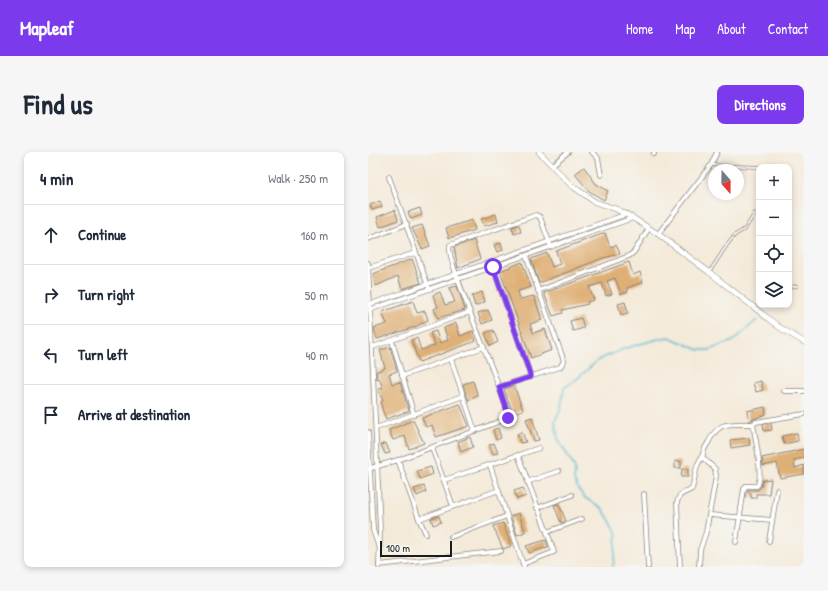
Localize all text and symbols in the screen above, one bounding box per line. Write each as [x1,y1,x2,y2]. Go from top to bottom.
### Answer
text: Mapleaf [20,15,74,41]
text: Home [626,19,653,38]
text: Map [675,19,695,38]
text: About [717,19,746,38]
text: Contact [768,19,808,38]
text: Find us [24,85,93,123]
button: Directions [717,85,804,124]
north arrow [708,164,744,200]
map controls [756,164,792,308]
button: + [756,164,792,200]
text: 4 min [40,167,73,190]
text: Walk · 250 m [268,169,328,187]
button: − [756,200,792,236]
icon: ahead [40,224,62,246]
text: Continue [78,224,126,245]
text: 160 m [300,226,328,244]
button: locate [756,236,792,272]
route start [484,258,502,276]
button: layers [756,272,792,308]
icon: right [40,284,62,306]
text: Turn right [78,284,134,305]
text: 50 m [305,286,328,304]
icon: left [40,344,62,366]
text: Turn left [78,344,128,365]
text: 40 m [305,346,328,364]
icon: arrive [40,404,62,426]
text: Arrive at destination [78,404,190,425]
route end [499,409,517,427]
scale bar [380,539,452,558]
text: 100 m [386,541,410,555]

